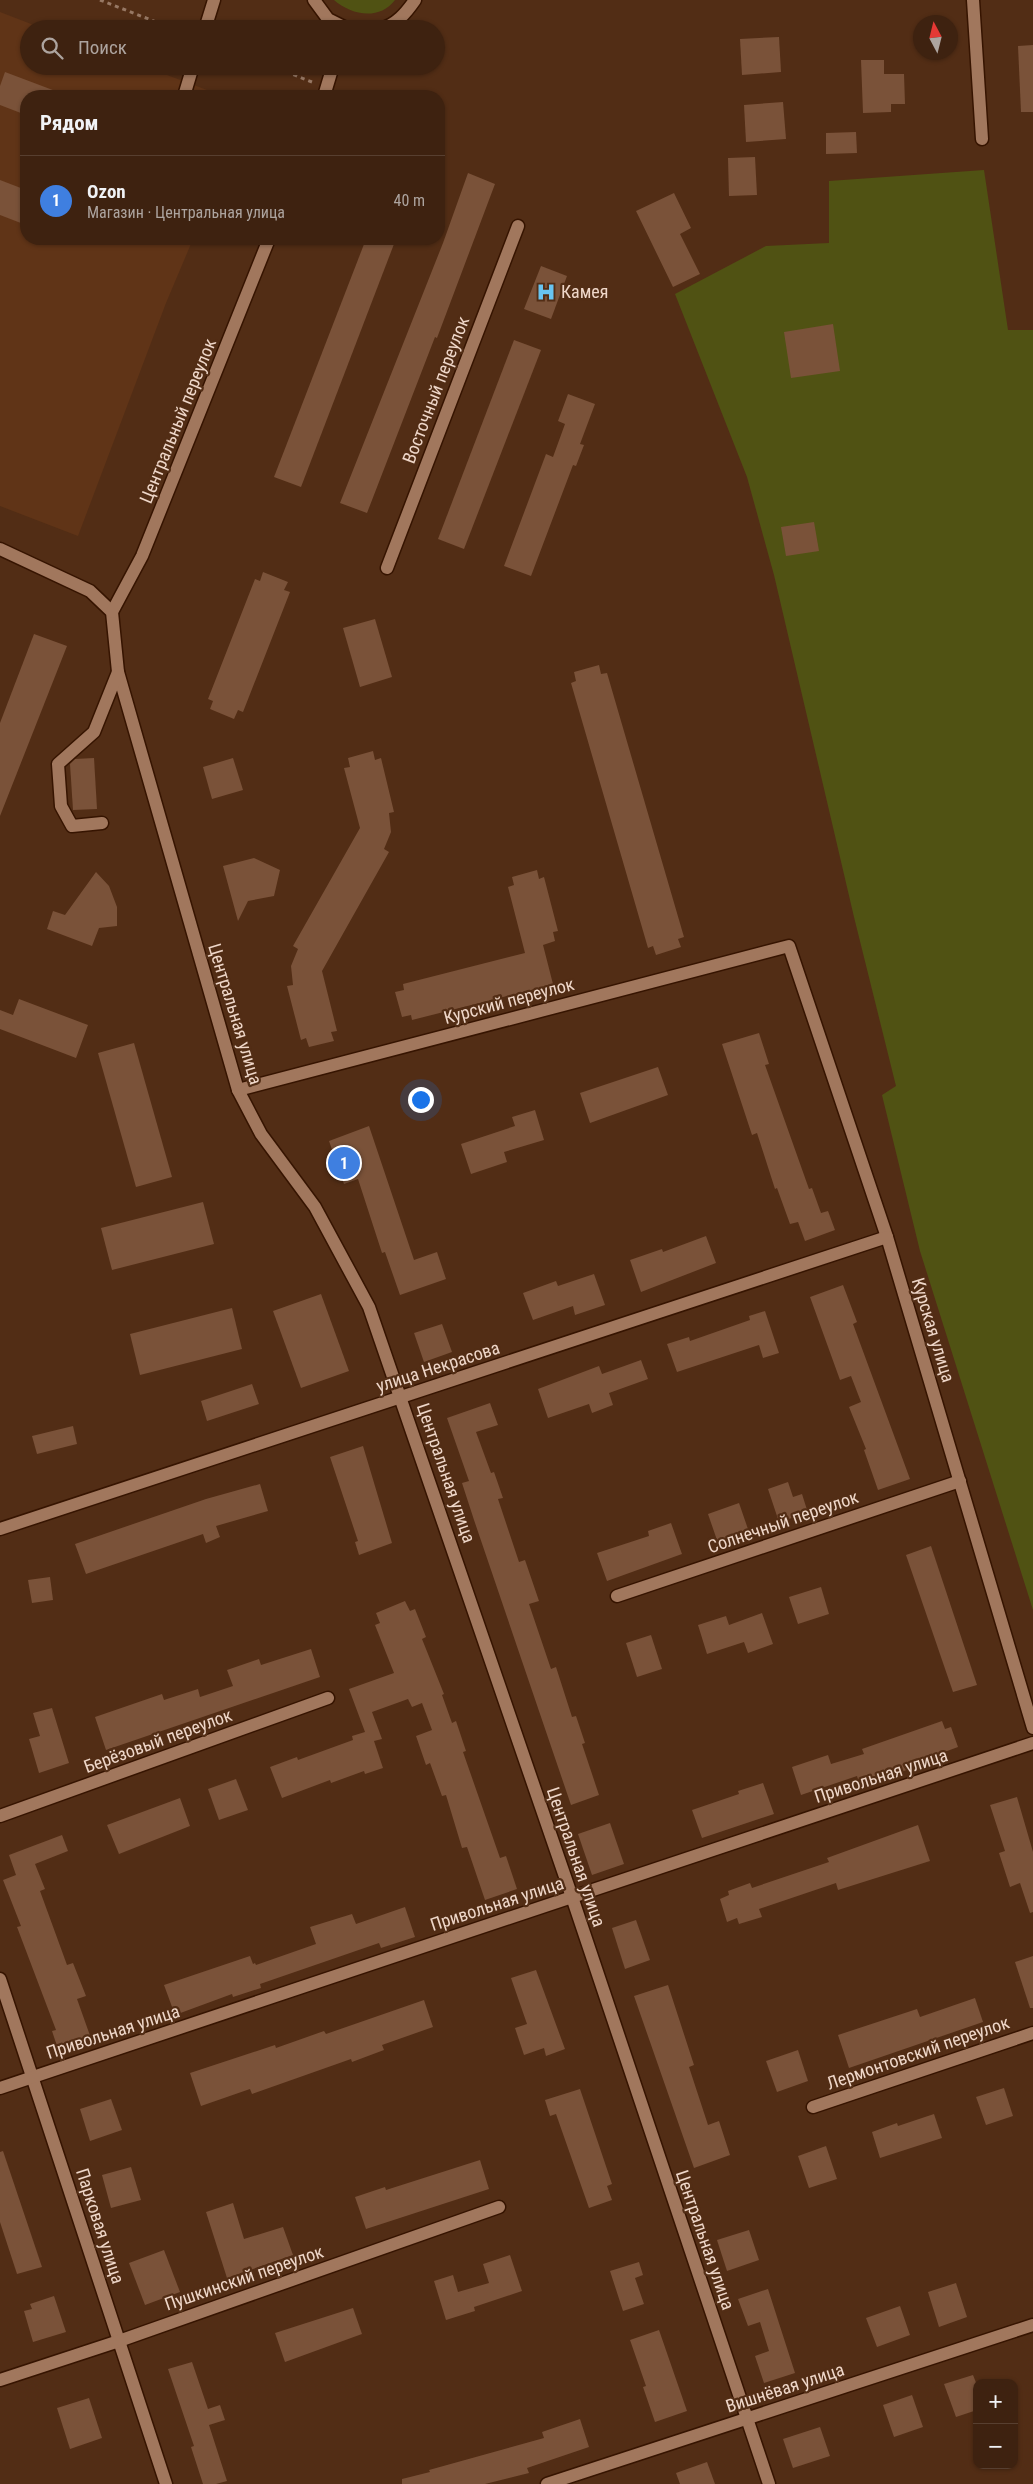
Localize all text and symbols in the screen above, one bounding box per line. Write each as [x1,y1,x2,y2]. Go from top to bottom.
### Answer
north arrow [913,15,958,60]
search box [20,20,445,75]
icon: search [38,34,66,62]
text: Поиск [78,36,127,59]
text: Рядом [40,111,99,135]
text: Ozon [87,180,126,203]
text: 1 [52,191,60,210]
text: 40 m [393,191,425,210]
text: Магазин · Центральная улица [87,203,285,222]
hospital icon: Камея [535,281,557,303]
place label: Камея [561,281,608,302]
street label: Восточный переулок [398,313,473,466]
street label: Центральный переулок [135,335,220,506]
street label: Центральная улица [204,941,267,1087]
street label: Курский переулок [441,973,577,1028]
your location [408,1087,434,1113]
pin: 1 [328,1144,360,1182]
street label: Курская улица [908,1275,959,1385]
street label: улица Некрасова [374,1337,502,1396]
street label: Центральная улица [413,1400,480,1545]
street label: Солнечный переулок [705,1486,861,1557]
street label: Берёзовый переулок [81,1704,235,1777]
street label: Привольная улица [811,1744,950,1807]
street label: Центральная улица [543,1784,610,1929]
street label: Привольная улица [427,1872,566,1935]
street label: Привольная улица [43,2000,182,2063]
street label: Лермонтовский переулок [824,2011,1012,2094]
street label: Парковая улица [72,2165,129,2286]
street label: Центральная улица [672,2167,739,2312]
street label: Пушкинский переулок [162,2240,326,2315]
street label: Вишнёвая улица [723,2358,847,2417]
map controls [973,2379,1018,2469]
button: + [973,2379,1018,2424]
button: − [973,2424,1018,2469]

